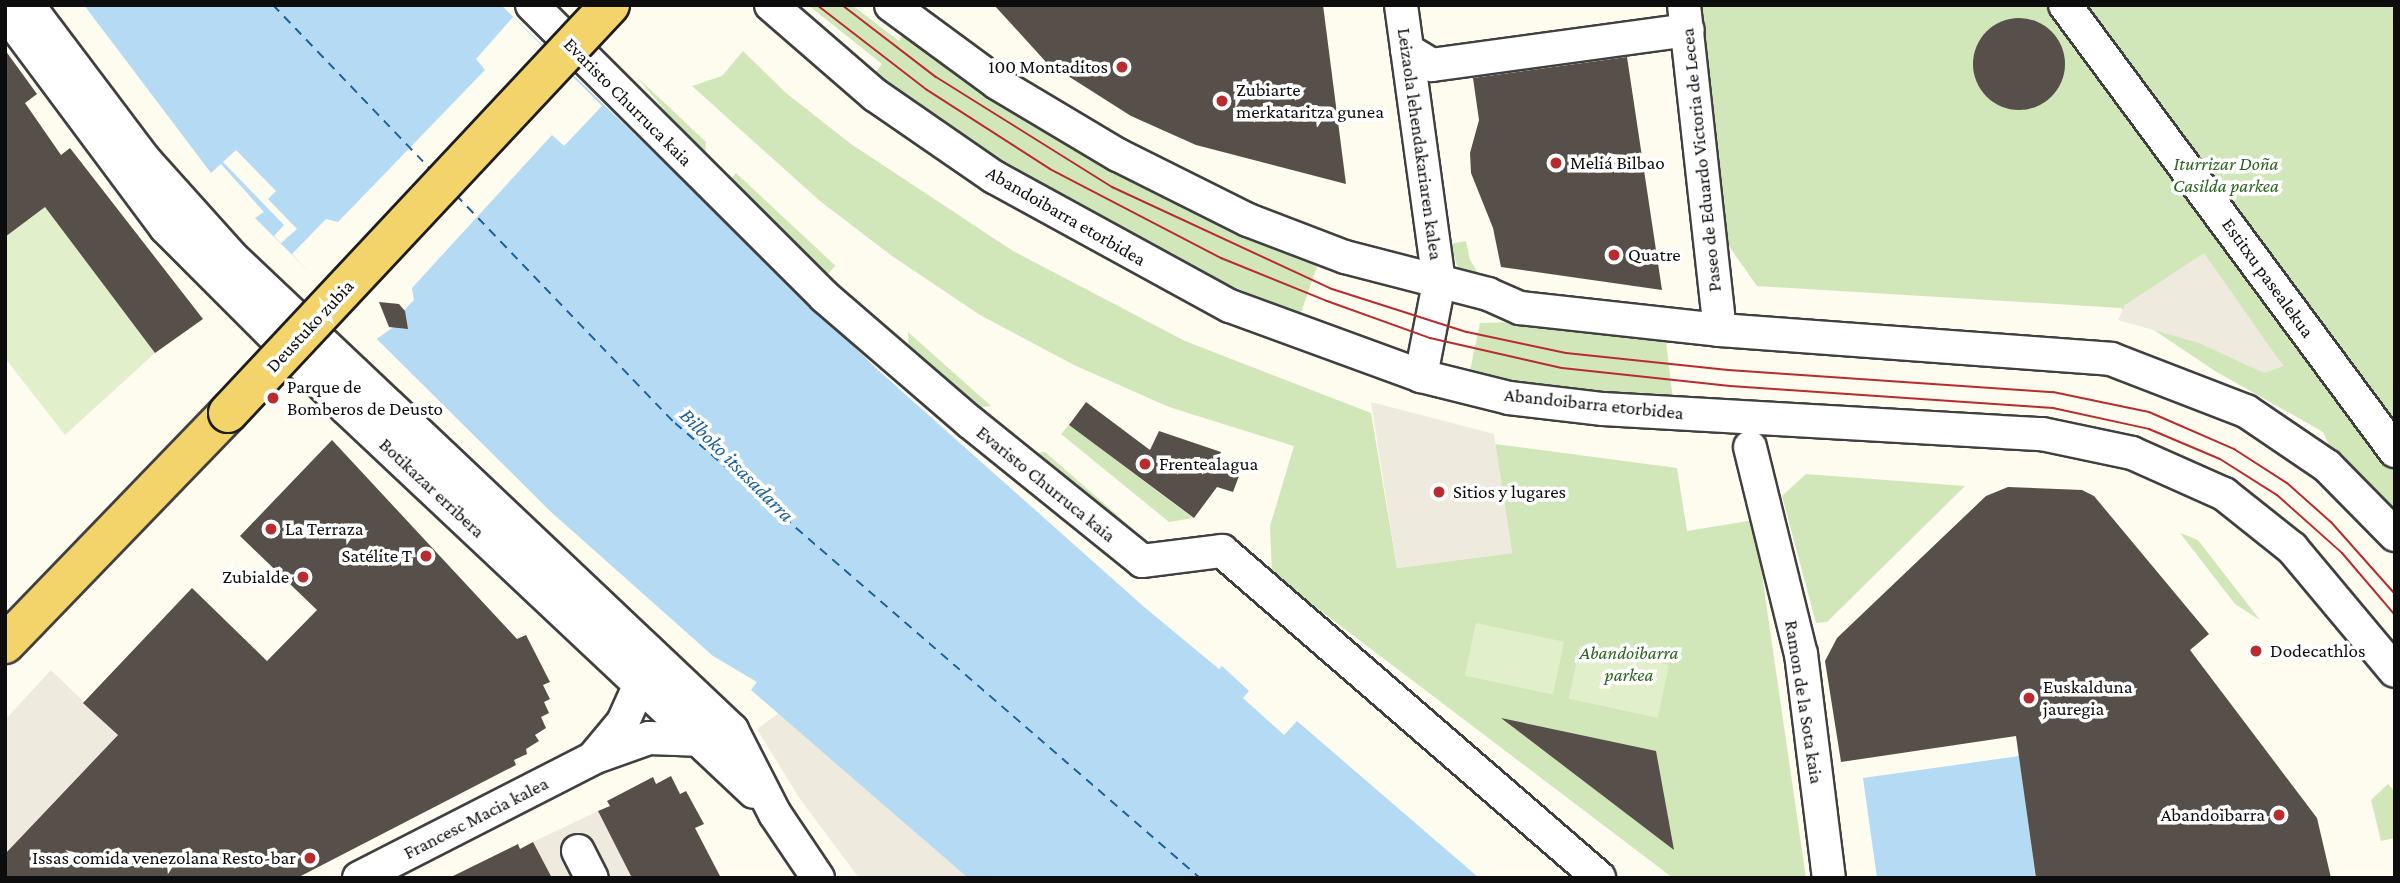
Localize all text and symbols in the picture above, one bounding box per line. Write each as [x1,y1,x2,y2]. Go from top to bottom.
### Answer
street label: Leizaola lehendakariaren kalea [1392,27,1448,261]
street label: Paseo de Eduardo Victoria de Lecea [1676,27,1726,293]
street label: Evaristo Churruca kaia [559,33,697,171]
place label: 100 Montaditos [988,56,1108,78]
marker: 100 Montaditos [1114,59,1130,75]
place label: Zubiarte merkataritza gunea [1236,79,1384,123]
marker: Zubiarte merkataritza gunea [1214,93,1230,109]
place label: Meliá Bilbao [1570,152,1665,174]
park label: Iturrizar Doña Casilda parkea [2173,153,2279,197]
marker: Meliá Bilbao [1548,155,1564,171]
street label: Abandoibarra etorbidea [982,161,1150,271]
street label: Estitxu pasealekua [2217,214,2319,342]
place label: Quatre [1628,244,1681,266]
marker: Quatre [1606,247,1622,263]
street label: Deustuko zubia [261,275,359,377]
place label: Parque de Bomberos de Deusto [287,376,443,420]
street label: Abandoibarra etorbidea [1503,383,1685,425]
marker: Parque de Bomberos de Deusto [265,390,281,406]
water label: Bilboko itsasadarra [675,403,799,527]
street label: Evaristo Churruca kaia [972,421,1120,547]
street label: Botikazar erribera [374,433,490,543]
place label: Frentealagua [1159,453,1258,475]
marker: Frentealagua [1137,456,1153,472]
place label: Sitios y lugares [1453,481,1566,503]
marker: Sitios y lugares [1431,484,1447,500]
place label: La Terraza [285,518,364,540]
marker: La Terraza [263,521,279,537]
place label: Satélite T [341,545,412,567]
marker: Satélite T [418,548,434,564]
place label: Zubialde [222,566,289,588]
marker: Zubialde [295,569,311,585]
street label: Ramon de la Sota kaia [1780,619,1828,785]
place label: Dodecathlos [2270,640,2365,662]
park label: Abandoibarra parkea [1579,642,1679,686]
marker: Dodecathlos [2248,643,2264,659]
place label: Euskalduna jauregia [2043,676,2133,720]
marker: Euskalduna jauregia [2021,690,2037,706]
street label: Francesc Macia kalea [400,772,552,864]
place label: Abandoibarra [2161,804,2265,826]
marker: Abandoibarra [2271,807,2287,823]
place label: Issas comida venezolana Resto-bar [32,847,296,869]
marker: Issas comida venezolana Resto-bar [302,850,318,866]

